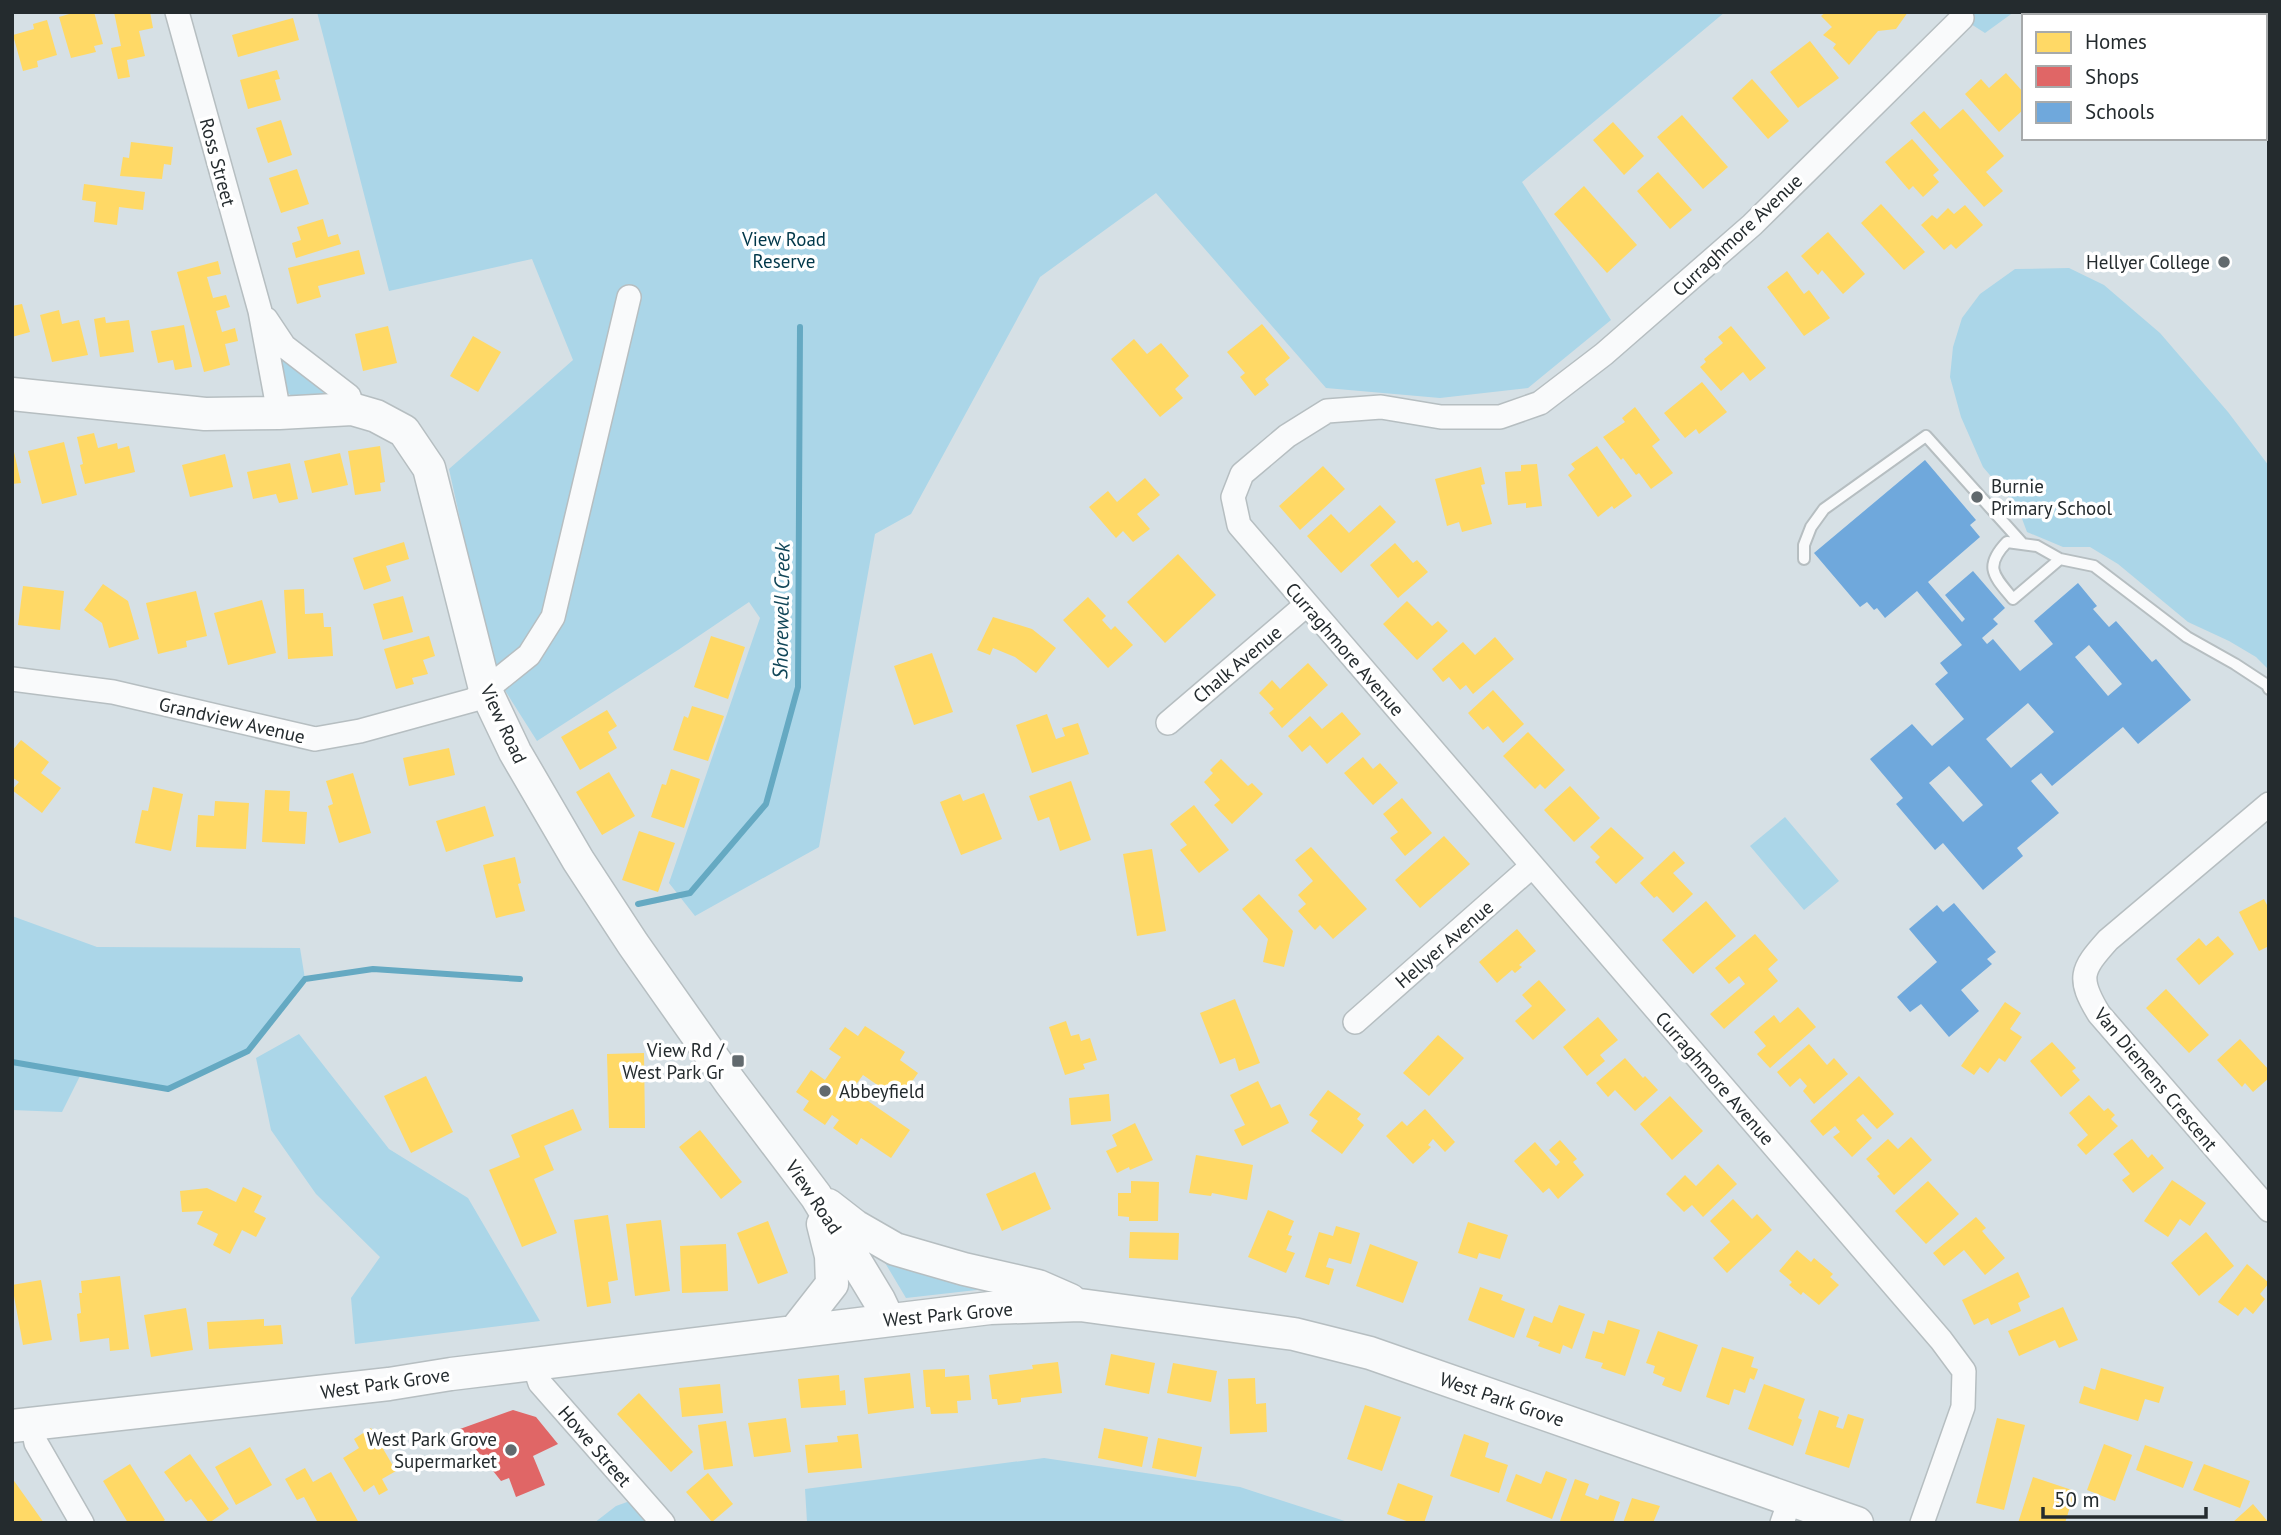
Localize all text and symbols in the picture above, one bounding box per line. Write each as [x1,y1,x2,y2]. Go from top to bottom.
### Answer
legend [2022,14,2267,140]
text: Homes [2085,28,2147,55]
text: Shops [2085,63,2139,90]
text: Schools [2085,98,2155,125]
street label: Ross Street [195,115,241,209]
street label: Curraghmore Avenue [1667,169,1807,301]
park label: View Road Reserve [741,227,826,273]
place label: Hellyer College [2086,250,2210,274]
marker: Hellyer College [2216,254,2232,270]
place label: Burnie Primary School [1991,474,2112,520]
marker: Burnie Primary School [1969,489,1985,505]
water label: Shorewell Creek [766,541,796,679]
street label: Curraghmore Avenue [1280,577,1410,721]
street label: Chalk Avenue [1188,620,1286,708]
street label: View Road [475,680,533,767]
street label: Grandview Avenue [157,692,307,748]
street label: Hellyer Avenue [1390,895,1498,993]
street label: Van Diemens Crescent [2088,1002,2223,1156]
street label: Curraghmore Avenue [1650,1006,1780,1150]
place label: View Rd / West Park Gr [622,1038,725,1084]
marker: View Rd / West Park Gr [730,1053,746,1069]
place label: Abbeyfield [839,1079,924,1103]
marker: Abbeyfield [817,1083,833,1099]
street label: View Road [780,1155,847,1239]
street label: West Park Grove [882,1296,1014,1332]
street label: West Park Grove [319,1362,451,1404]
street label: West Park Grove [1437,1366,1567,1432]
street label: Howe Street [553,1400,637,1492]
place label: West Park Grove Supermarket [367,1427,498,1473]
marker: West Park Grove Supermarket [503,1442,519,1458]
scale bar [2043,1476,2206,1520]
text: 50 m [2054,1486,2100,1513]

